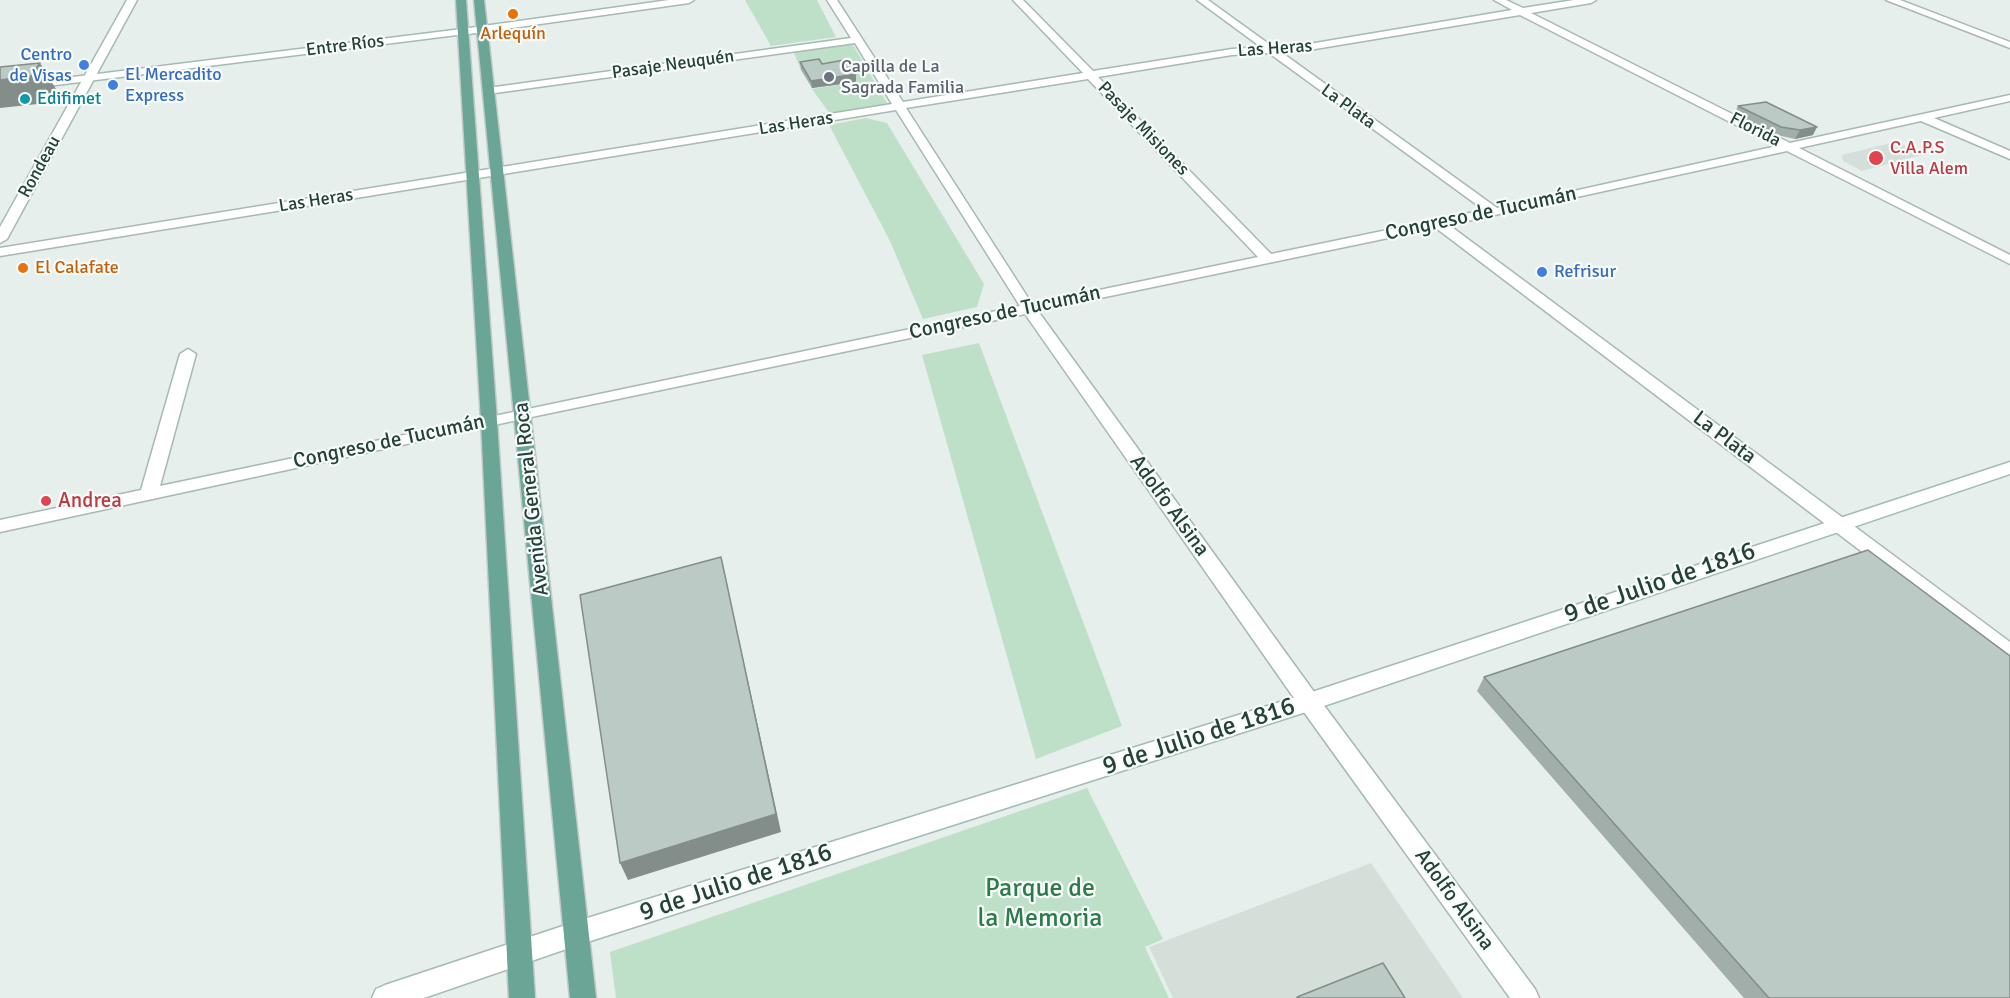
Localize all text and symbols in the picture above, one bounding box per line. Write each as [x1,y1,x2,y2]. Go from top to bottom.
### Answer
marker: Arlequín [506,7,520,21]
place label: Arlequín [480,23,546,45]
street label: Entre Ríos [305,30,385,62]
street label: Las Heras [1237,36,1313,62]
place label: Centro de Visas [9,44,72,86]
street label: Pasaje Neuquén [611,46,735,84]
place label: Capilla de La Sagrada Familia [841,56,964,98]
marker: Centro de Visas [77,58,91,72]
place label: El Mercadito Express [125,64,222,106]
marker: Capilla de La Sagrada Familia [822,70,836,84]
marker: El Mercadito Express [106,78,120,92]
street label: Pasaje Misiones [1093,78,1193,180]
street label: La Plata [1316,80,1380,134]
place label: Edifimet [37,88,101,110]
marker: Edifimet [18,92,32,106]
street label: Las Heras [757,107,835,141]
street label: Florida [1726,108,1784,152]
street label: Rondeau [14,132,66,202]
place label: C.A.P.S Villa Alem [1890,137,1968,180]
marker: C.A.P.S Villa Alem [1867,149,1885,167]
street label: Congreso de Tucumán [1383,181,1579,247]
street label: Las Heras [277,184,355,218]
place label: El Calafate [35,257,119,279]
marker: El Calafate [16,261,30,275]
place label: Refrisur [1554,261,1616,283]
marker: Refrisur [1535,265,1549,279]
street label: Congreso de Tucumán [907,280,1103,346]
street label: Avenida General Roca [509,401,555,597]
street label: La Plata [1687,406,1761,470]
street label: Congreso de Tucumán [291,409,487,475]
street label: Adolfo Alsina [1124,450,1214,562]
place label: Andrea [58,488,122,514]
marker: Andrea [39,494,53,508]
street label: 9 de Julio de 1816 [1560,536,1760,630]
street label: 9 de Julio de 1816 [1099,691,1299,783]
street label: 9 de Julio de 1816 [636,837,836,929]
street label: Adolfo Alsina [1409,844,1499,956]
park label: Parque de la Memoria [977,873,1103,934]

